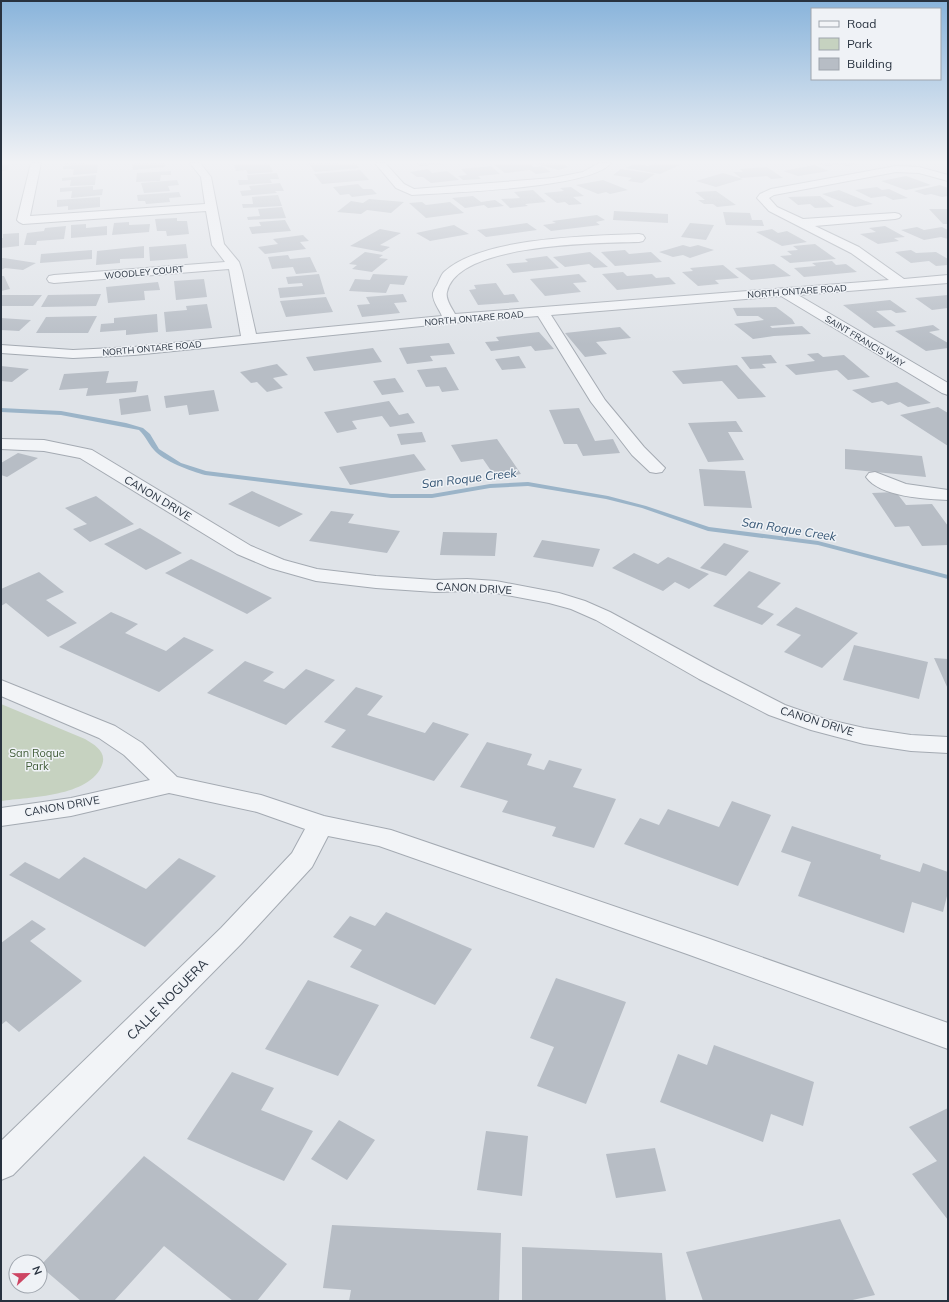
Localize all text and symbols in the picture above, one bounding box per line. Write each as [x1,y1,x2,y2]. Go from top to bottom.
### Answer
legend [811,8,941,80]
text: Road [847,16,876,31]
text: Park [847,36,873,51]
text: Building [847,56,892,71]
street label: WOODLEY COURT [104,263,185,281]
street label: NORTH ONTARE ROAD [747,282,847,300]
street label: NORTH ONTARE ROAD [424,308,524,328]
street label: SAINT FRANCIS WAY [823,313,907,369]
street label: NORTH ONTARE ROAD [102,338,202,358]
water label: San Roque Creek [421,465,518,491]
street label: CANON DRIVE [122,472,194,524]
water label: San Roque Creek [741,514,838,544]
street label: CANON DRIVE [436,579,512,597]
street label: CANON DRIVE [779,703,855,739]
park label: San Roque Park [9,746,65,773]
street label: CANON DRIVE [23,793,101,819]
street label: CALLE NOGUERA [123,955,211,1043]
north arrow [8,1254,48,1294]
text: N [29,1264,45,1277]

